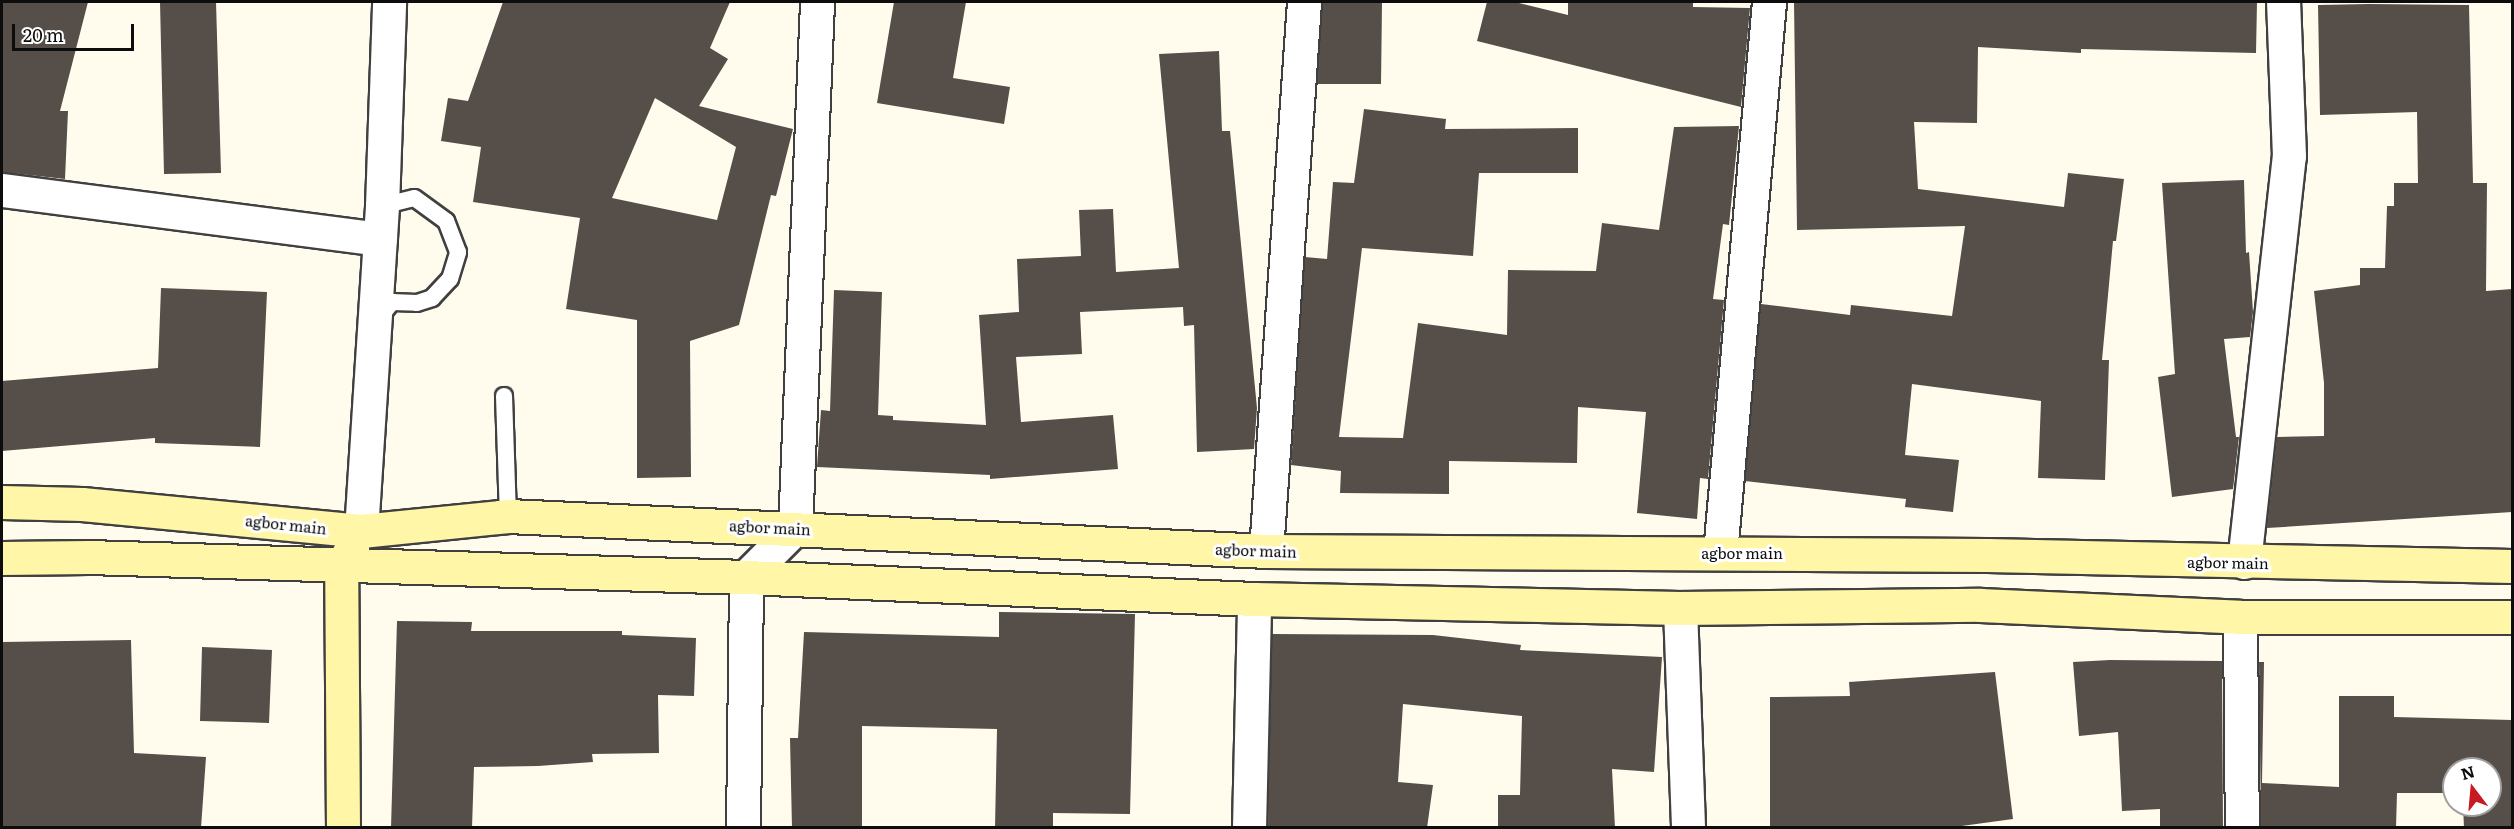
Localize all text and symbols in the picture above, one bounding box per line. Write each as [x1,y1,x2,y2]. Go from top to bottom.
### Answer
scale bar [15,12,136,50]
text: 20 m [23,21,64,48]
street label: agbor main [244,511,328,537]
street label: agbor main [729,516,811,538]
street label: agbor main [1215,540,1297,560]
street label: agbor main [1701,544,1783,562]
street label: agbor main [2187,552,2269,572]
north arrow [2442,757,2502,817]
text: N [2458,758,2477,785]

